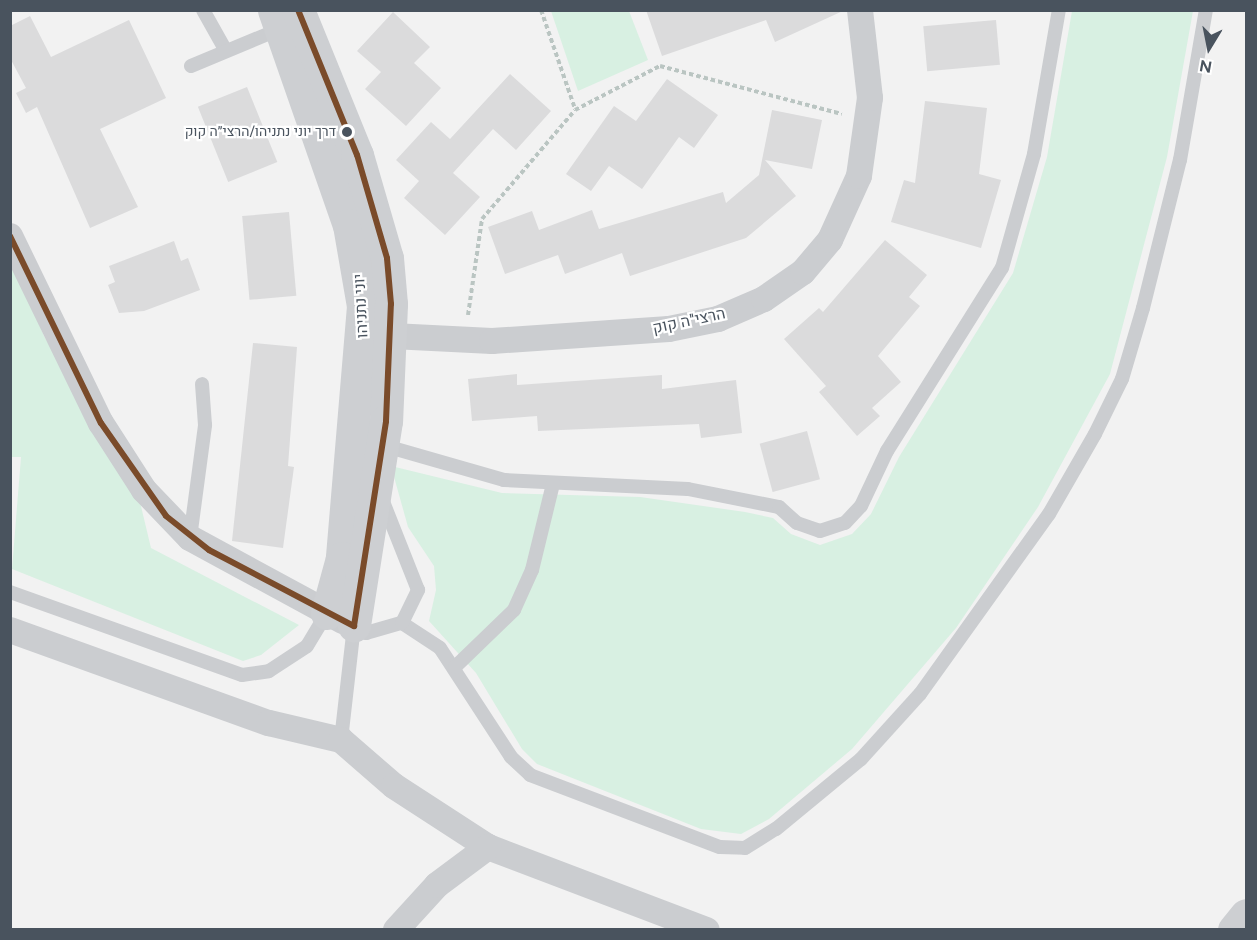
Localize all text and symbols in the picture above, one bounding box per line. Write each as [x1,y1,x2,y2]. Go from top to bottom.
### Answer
north arrow [1179,18,1239,78]
text: N [1198,56,1214,77]
place label: דרך יוני נתניהו/הרצי״ה קוק [185,124,336,140]
marker: דרך יוני נתניהו/הרצי״ה קוק [341,126,353,138]
street label: יוני נתניהו [350,273,372,339]
street label: הרצי"ה קוק [651,304,727,338]

